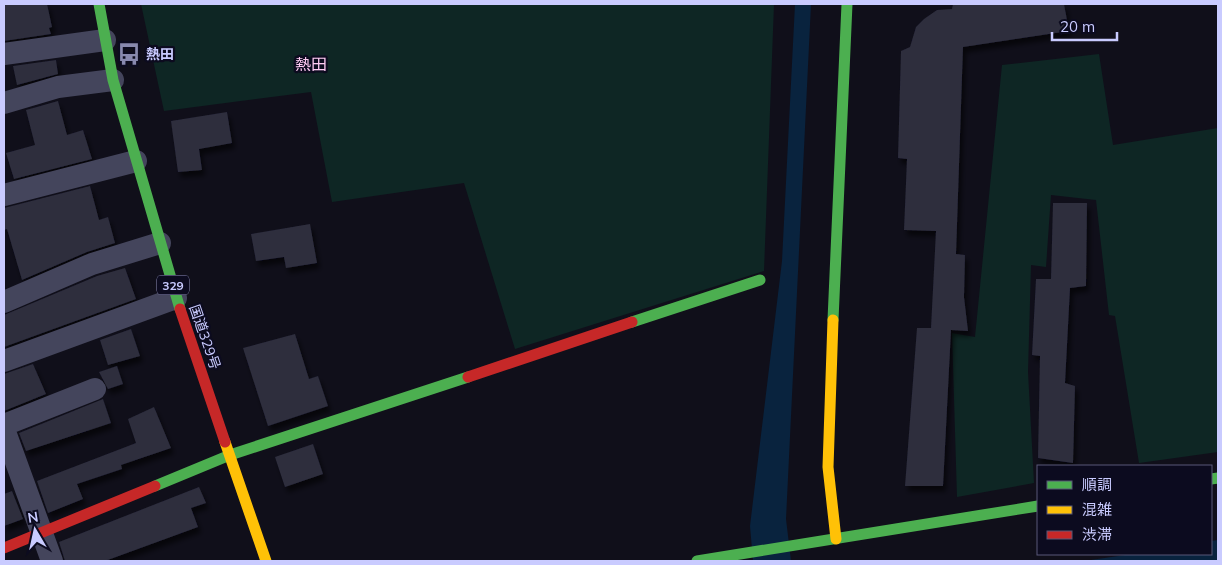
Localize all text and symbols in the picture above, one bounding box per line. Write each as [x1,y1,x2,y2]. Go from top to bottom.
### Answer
scale bar [1052,10,1117,42]
text: 20 m [1060,17,1095,36]
bus stop icon: 熱田 [116,41,142,67]
place label: 熱田 [146,45,174,63]
district label: 熱田 [295,54,327,74]
road number: 329 [157,276,189,294]
street label: 国道329号 [186,302,224,372]
legend [1037,465,1212,555]
text: 順調 [1082,475,1112,494]
text: 混雑 [1082,500,1112,519]
north arrow [10,505,60,555]
text: N [26,507,40,527]
text: 渋滞 [1082,525,1112,544]

